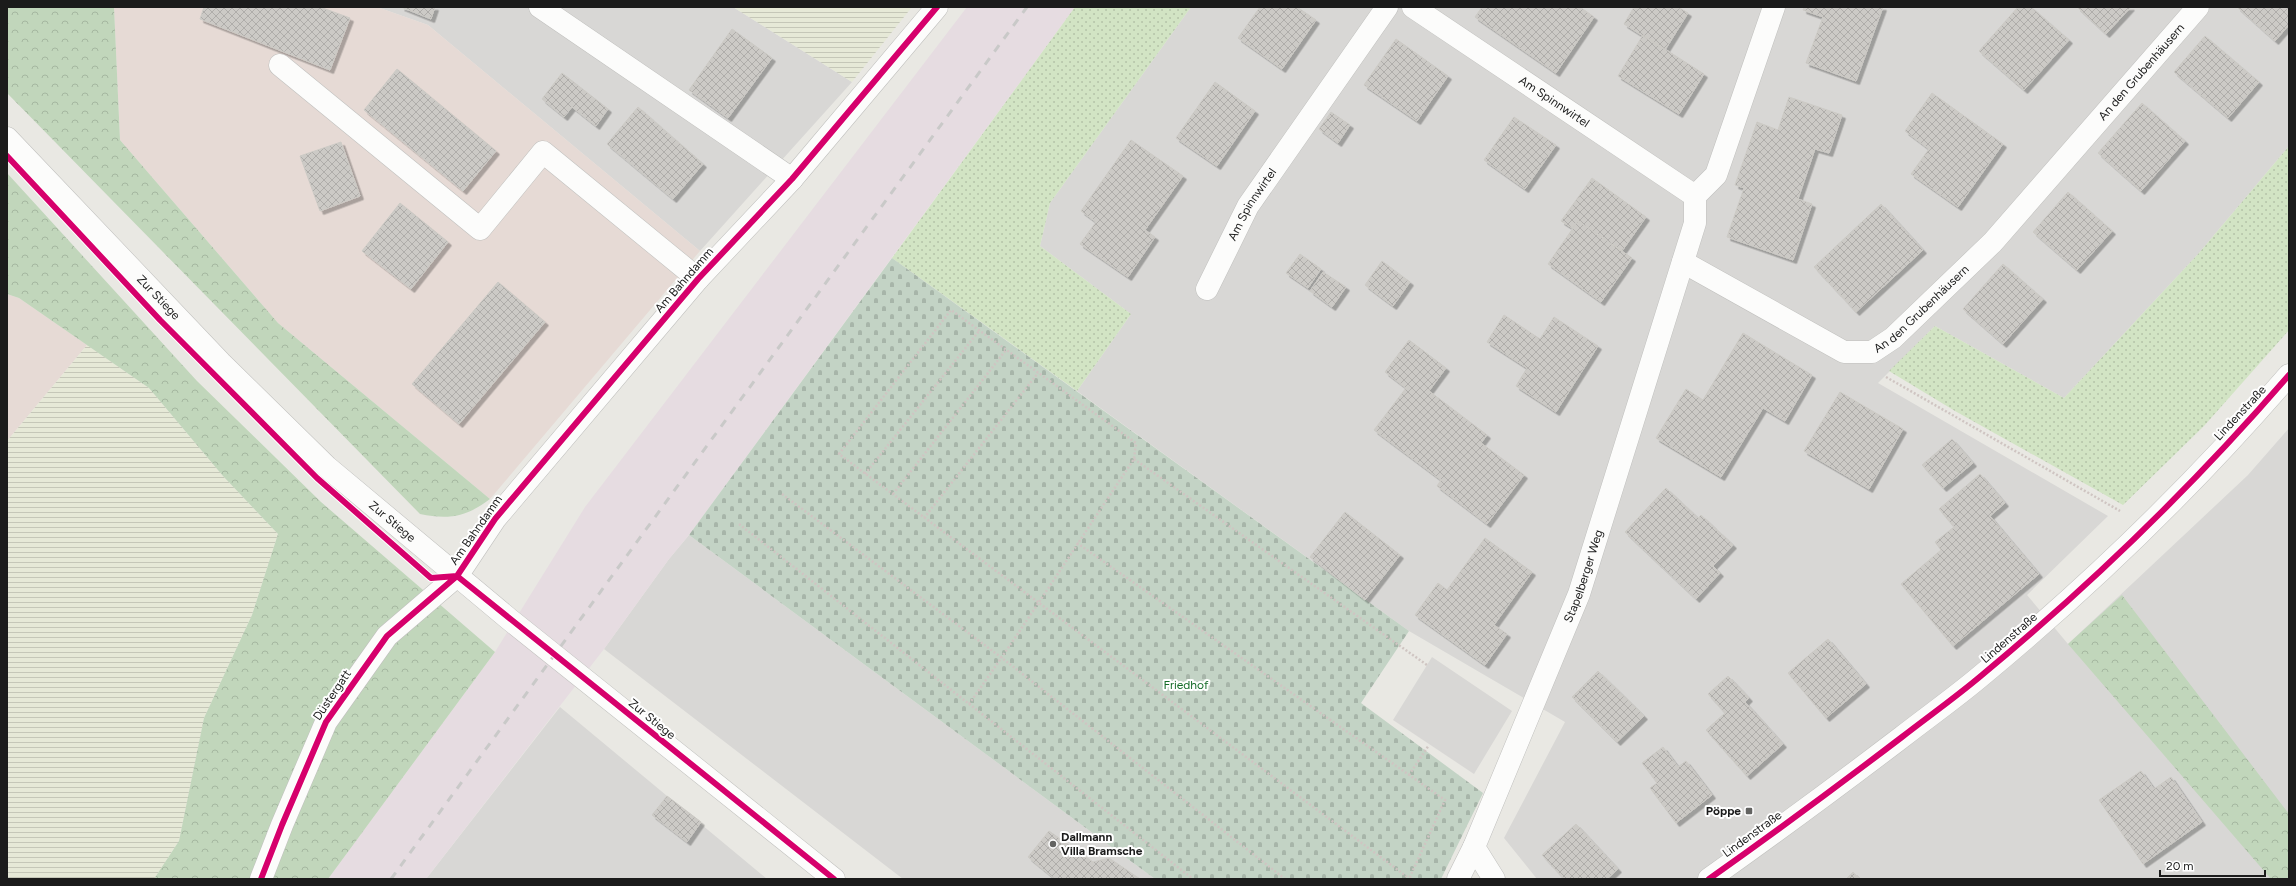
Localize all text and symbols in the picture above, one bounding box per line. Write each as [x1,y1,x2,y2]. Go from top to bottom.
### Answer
street label: An den Grubenhäusern [2095,20,2187,123]
street label: Am Spinnwirtel [1516,73,1592,130]
street label: Am Spinnwirtel [1225,166,1279,243]
street label: Am Bahndamm [652,245,716,315]
street label: An den Grubenhäusern [1871,262,1972,356]
street label: Zur Stiege [134,272,183,323]
street label: Lindenstraße [2211,382,2269,443]
street label: Am Bahndamm [447,493,505,567]
street label: Zur Stiege [366,498,419,545]
street label: Stapelberger Weg [1561,528,1606,625]
street label: Lindenstraße [1978,610,2040,666]
street label: Düstergatt [310,667,354,723]
park label: Friedhof [1164,678,1209,692]
street label: Zur Stiege [626,696,679,742]
place label: Pöppe [1706,804,1741,818]
marker: Pöppe [1744,806,1754,816]
street label: Lindenstraße [1720,808,1785,860]
place label: Dallmann Villa Bramsche [1061,830,1143,858]
marker: Dallmann Villa Bramsche [1048,839,1058,849]
scale bar [2160,852,2265,878]
text: 20 m [2166,859,2194,873]

